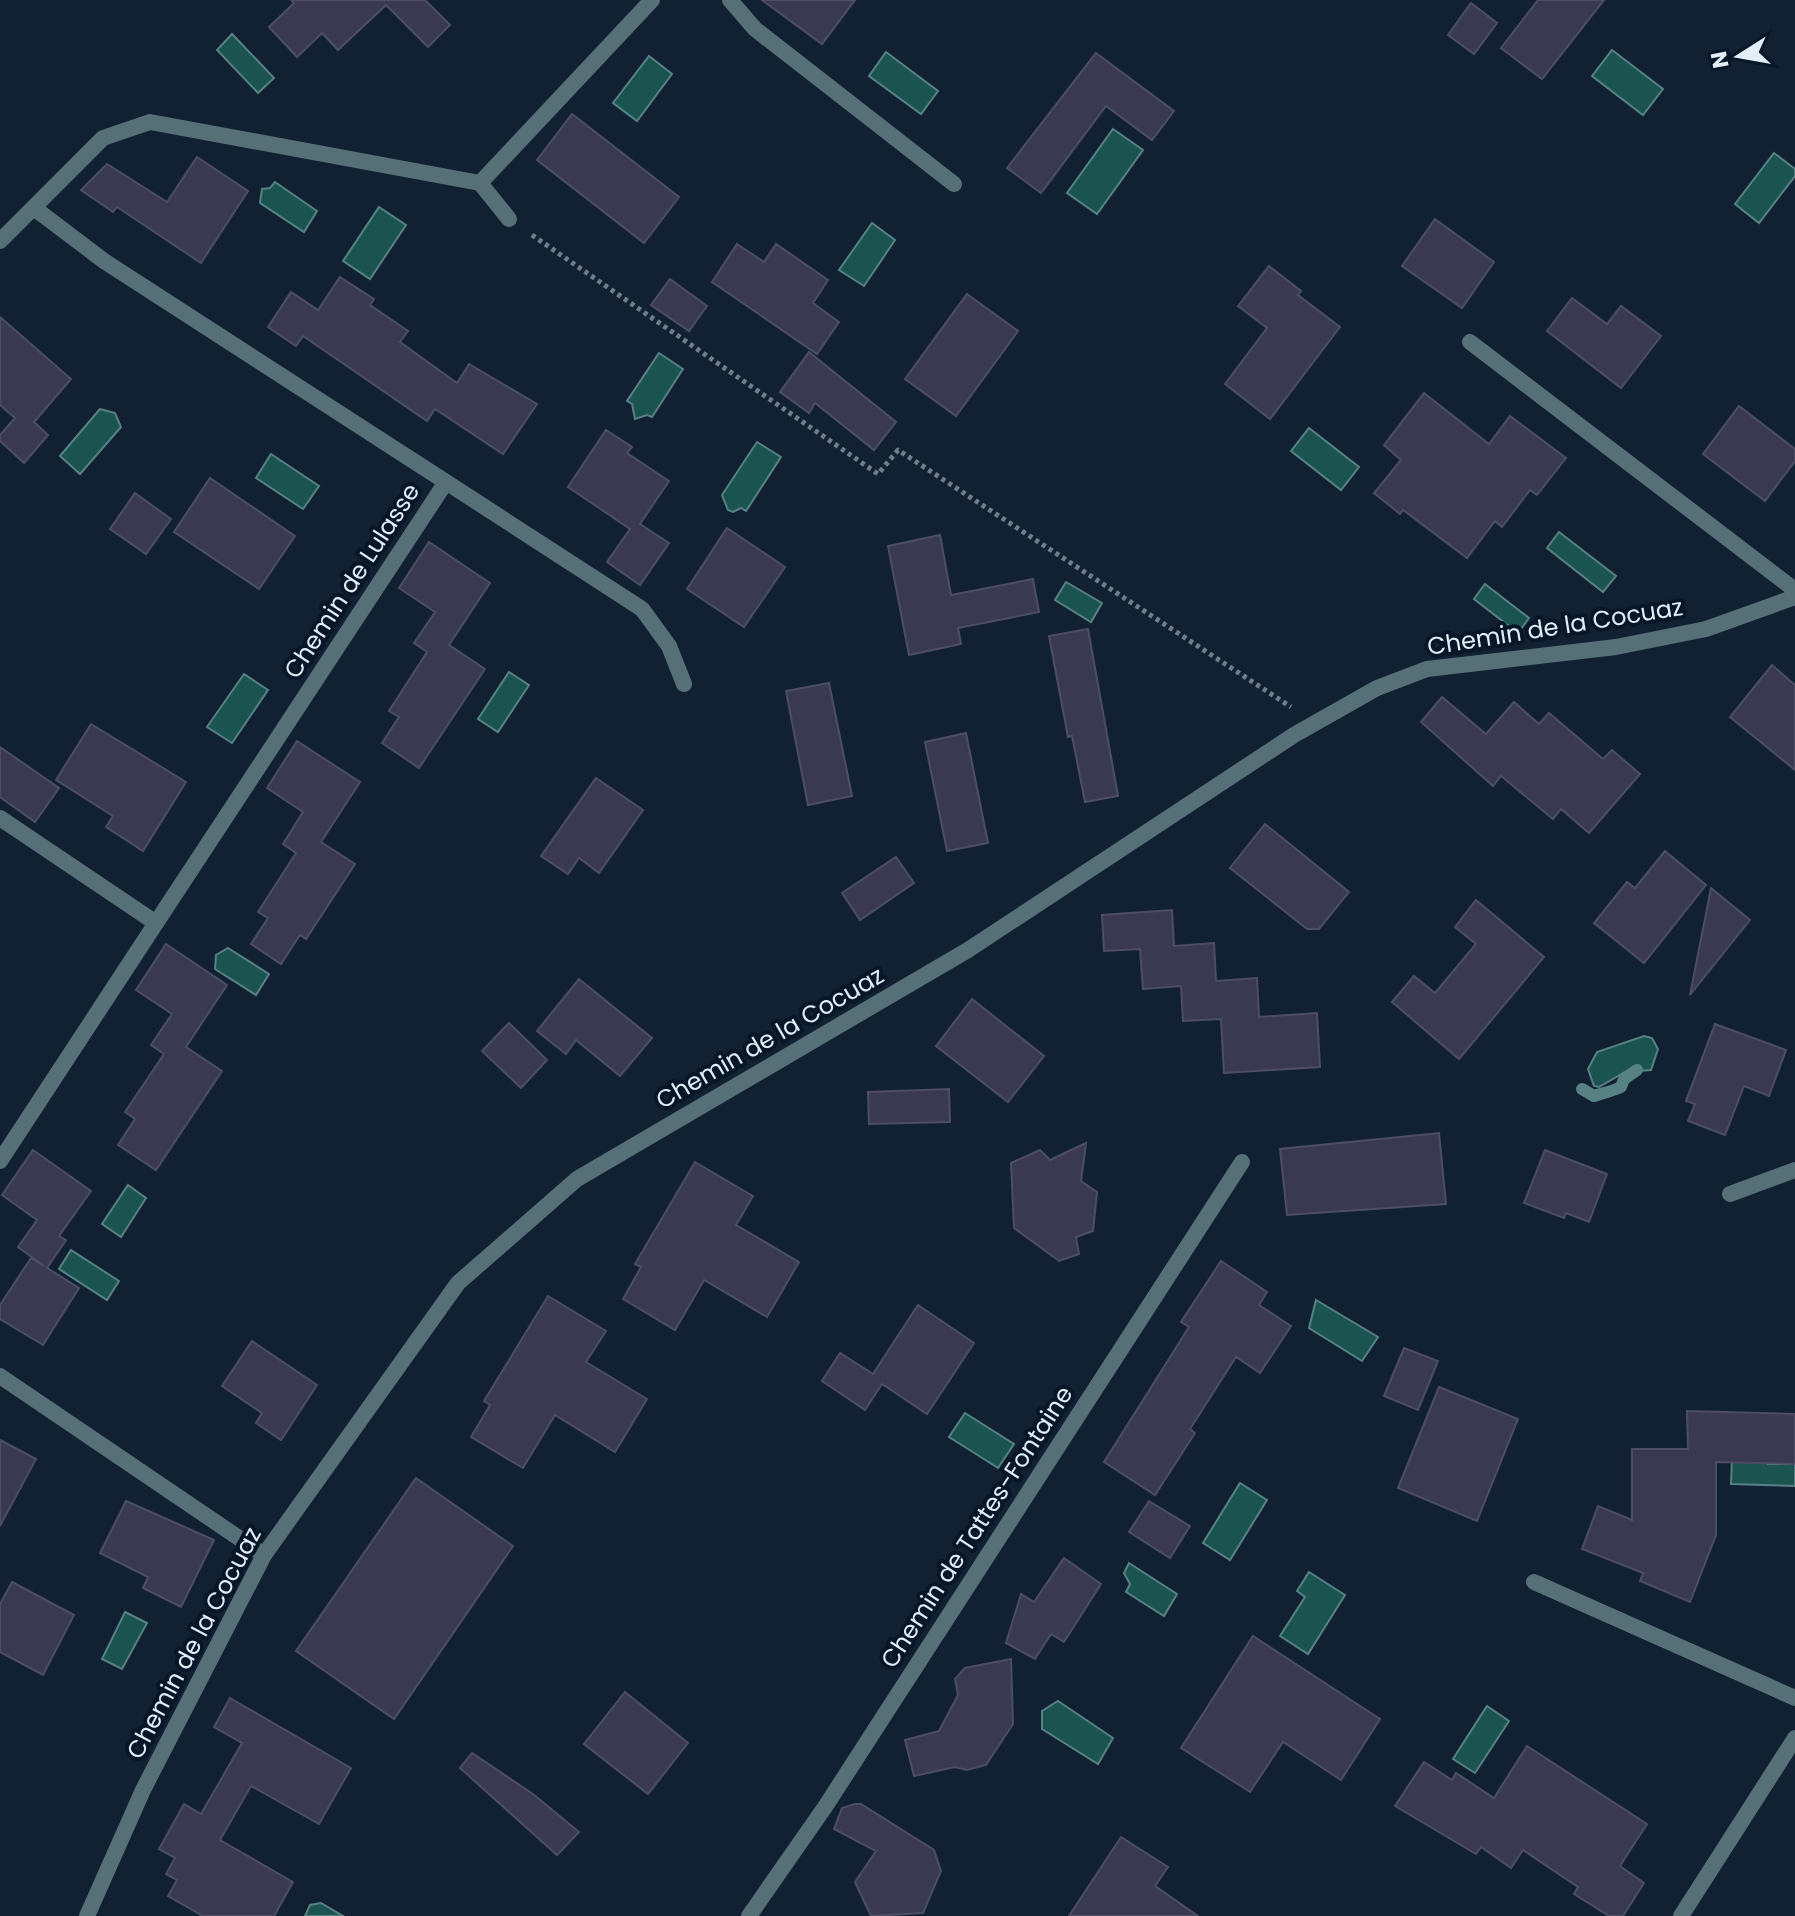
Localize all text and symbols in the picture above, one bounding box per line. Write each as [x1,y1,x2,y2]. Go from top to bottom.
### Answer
north arrow [1699,16,1779,96]
text: N [1703,49,1737,71]
street label: Chemin de Lulasse [276,477,427,685]
street label: Chemin de la Cocuaz [1425,590,1685,663]
street label: Chemin de la Cocuaz [650,959,890,1116]
street label: Chemin de Tattes-Fontaine [873,1379,1080,1674]
street label: Chemin de la Cocuaz [118,1521,269,1764]

